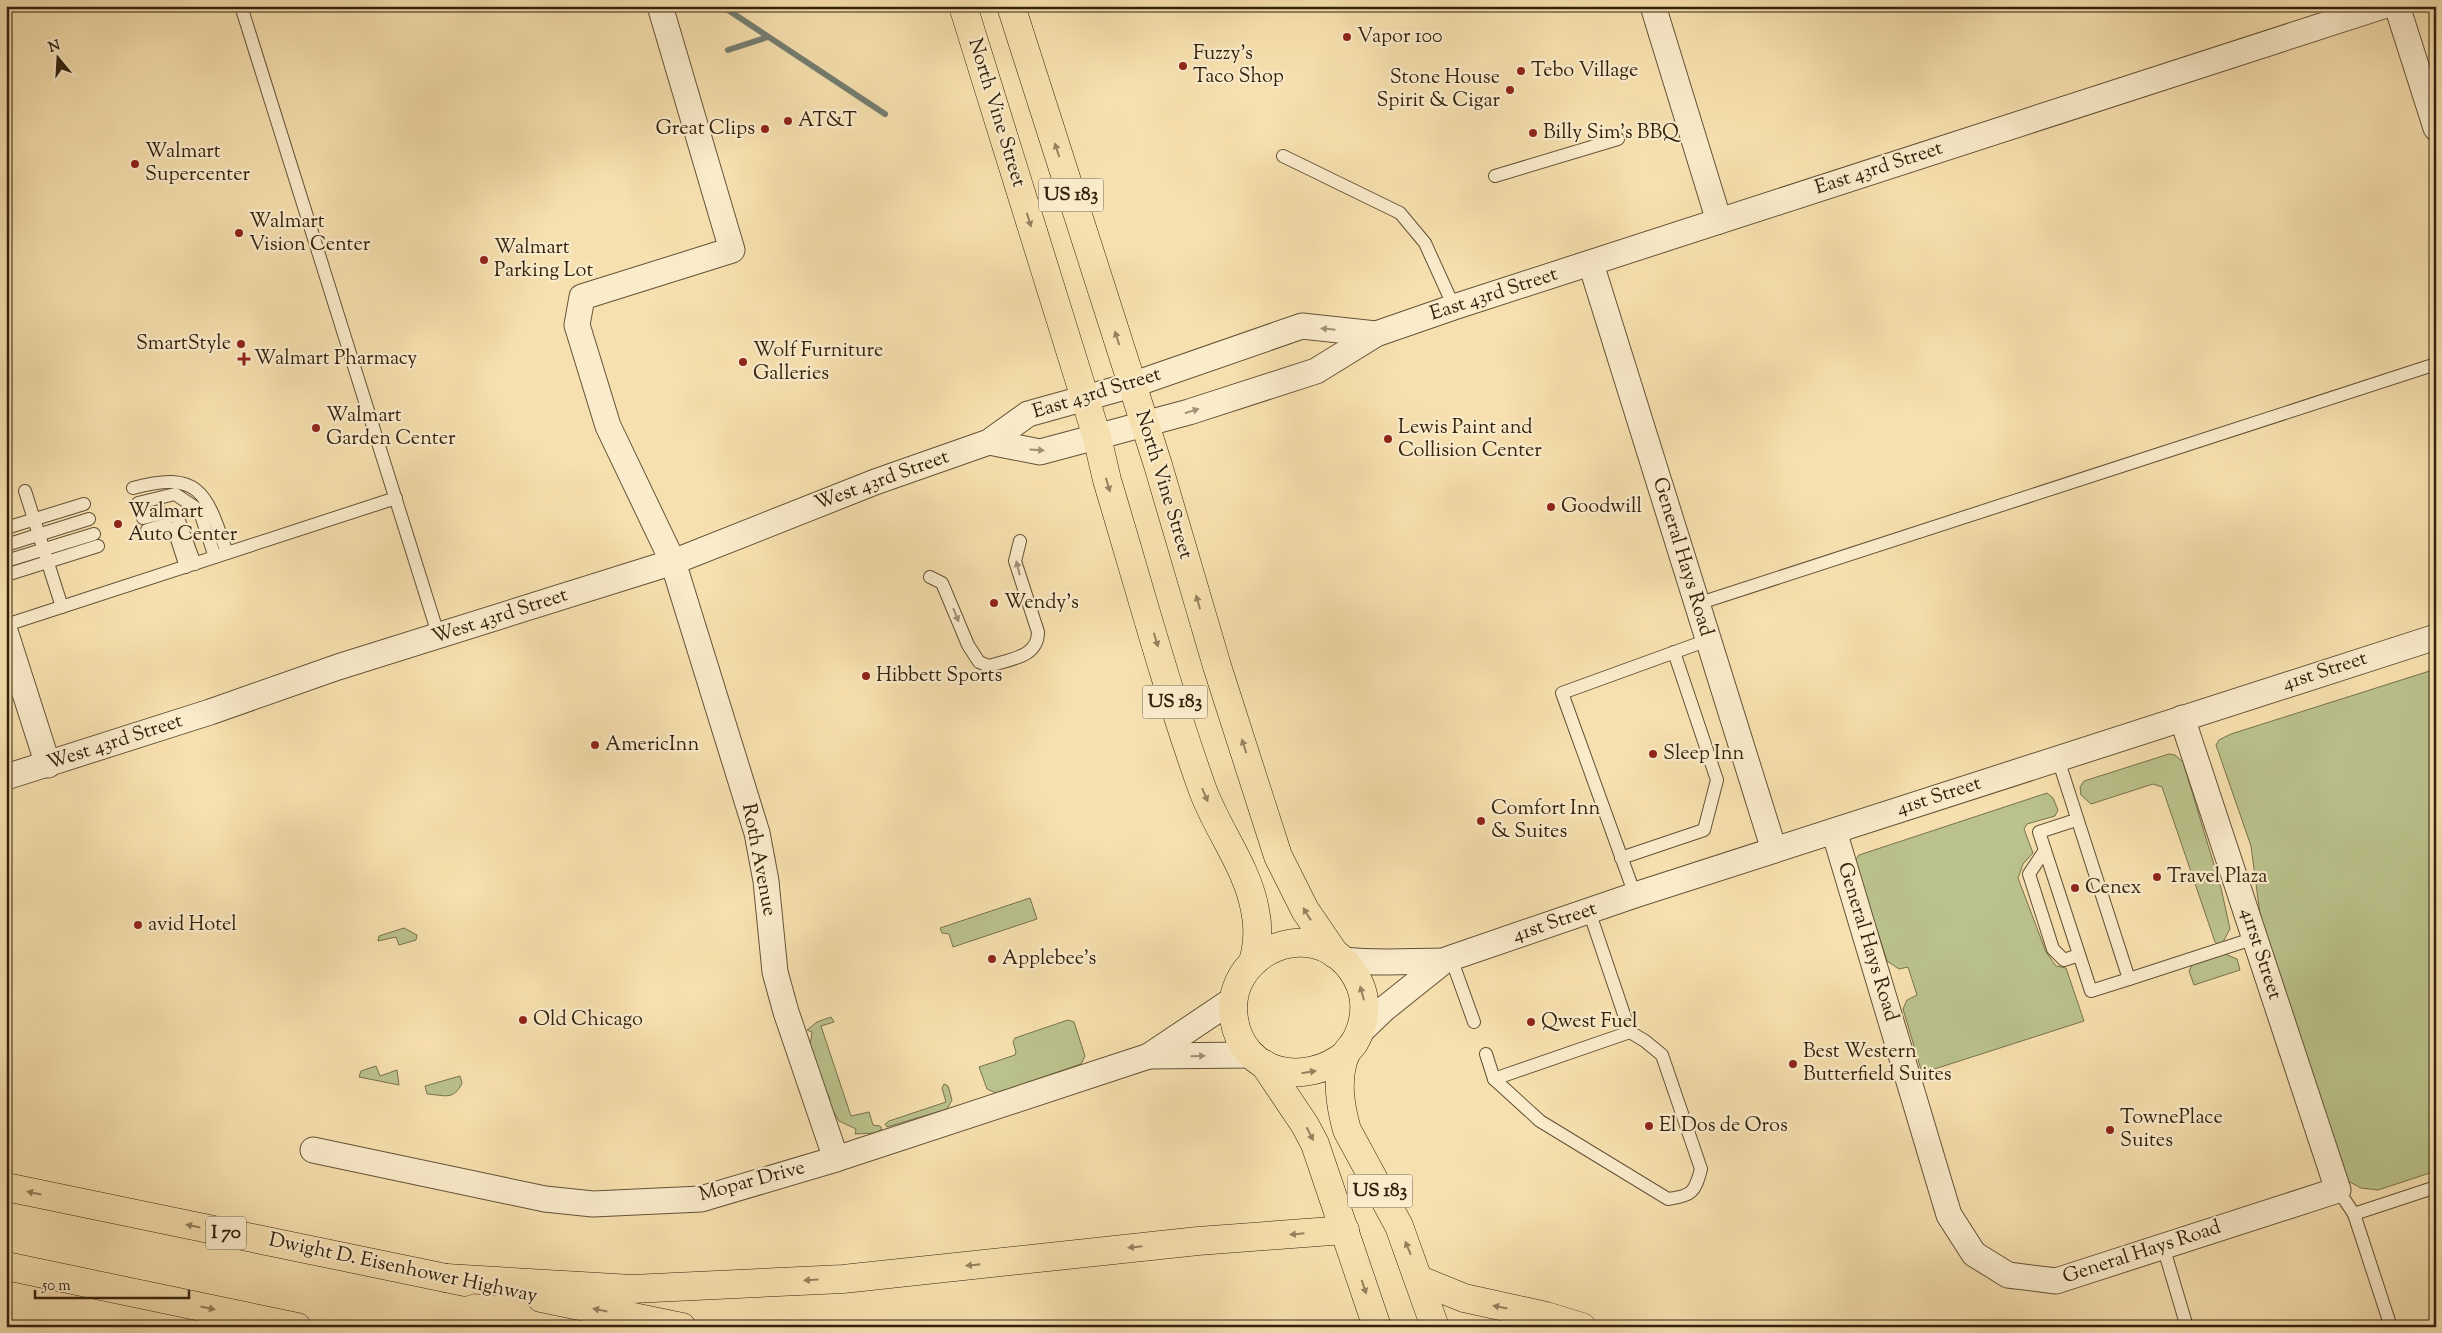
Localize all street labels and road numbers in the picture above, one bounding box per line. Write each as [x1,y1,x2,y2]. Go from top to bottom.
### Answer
street label: North Vine Street [960,35,1032,191]
street label: East 43rd Street [1811,135,1947,203]
road number: US 183 [1038,178,1104,212]
street label: East 43rd Street [1426,261,1562,329]
street label: East 43rd Street [1029,361,1165,427]
street label: North Vine Street [1127,407,1199,563]
street label: West 43rd Street [811,443,953,519]
street label: General Hays Road [1644,474,1720,640]
street label: West 43rd Street [428,581,572,653]
street label: 41st Street [2279,645,2371,699]
road number: US 183 [1142,686,1208,719]
street label: West 43rd Street [43,707,187,779]
street label: 41st Street [1893,770,1985,824]
street label: Roth Avenue [733,801,783,919]
street label: General Hays Road [1829,859,1905,1025]
street label: 41st Street [1509,895,1601,951]
street label: 41rst Street [2232,904,2289,1004]
street label: Mopar Drive [696,1154,808,1210]
road number: US 183 [1348,1174,1412,1208]
street label: General Hays Road [2059,1214,2225,1292]
road number: I 70 [206,1216,246,1250]
street label: Dwight D. Eisenhower Highway [266,1226,540,1312]

